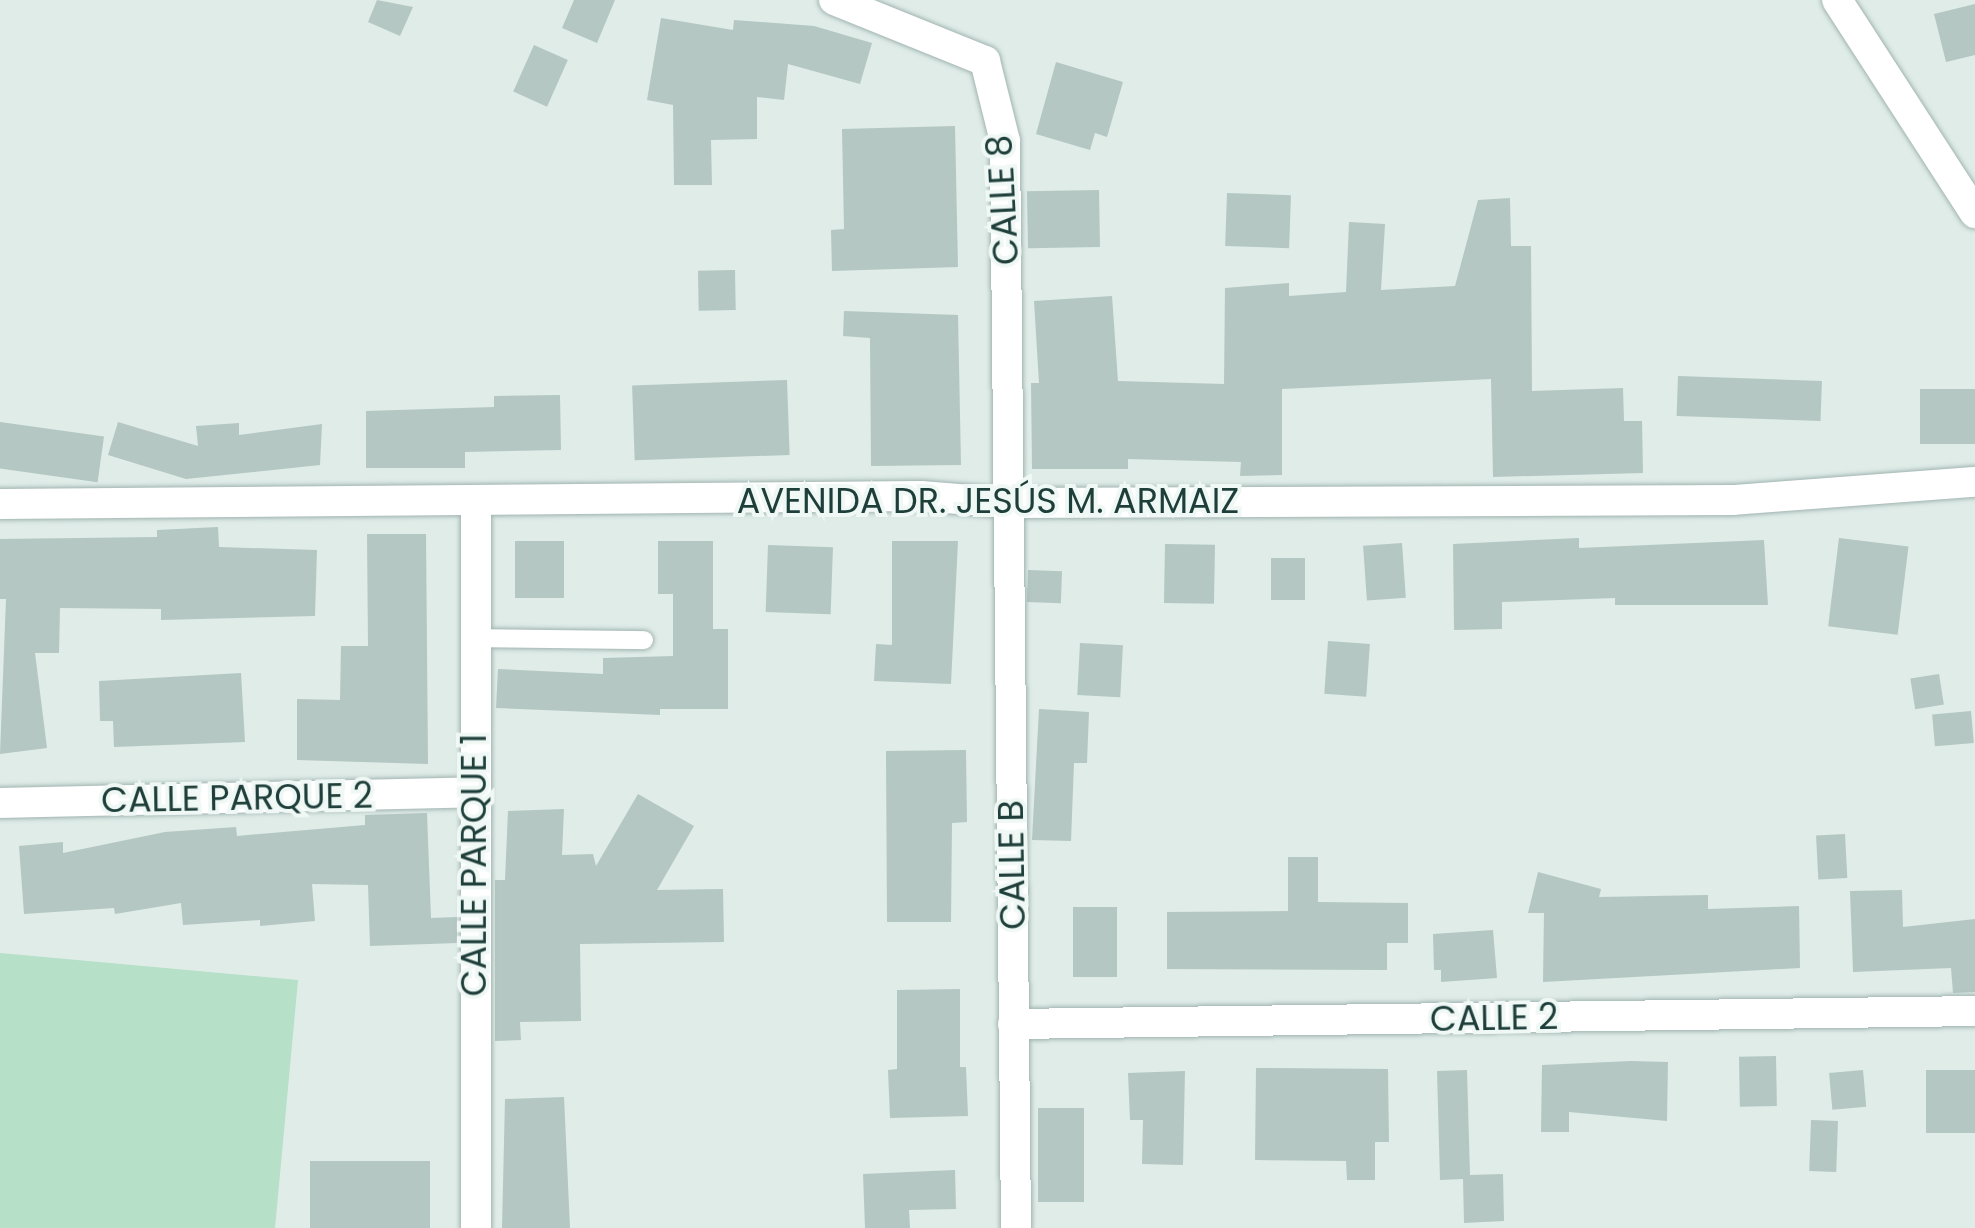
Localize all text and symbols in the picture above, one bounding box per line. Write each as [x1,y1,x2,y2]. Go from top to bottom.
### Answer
street label: CALLE 8 [979,134,1027,266]
street label: AVENIDA DR. JESÚS M. ARMAIZ [737,480,1239,522]
street label: CALLE PARQUE 1 [453,734,495,996]
street label: CALLE PARQUE 2 [101,775,373,821]
street label: CALLE B [990,800,1034,930]
street label: CALLE 2 [1430,996,1558,1040]

